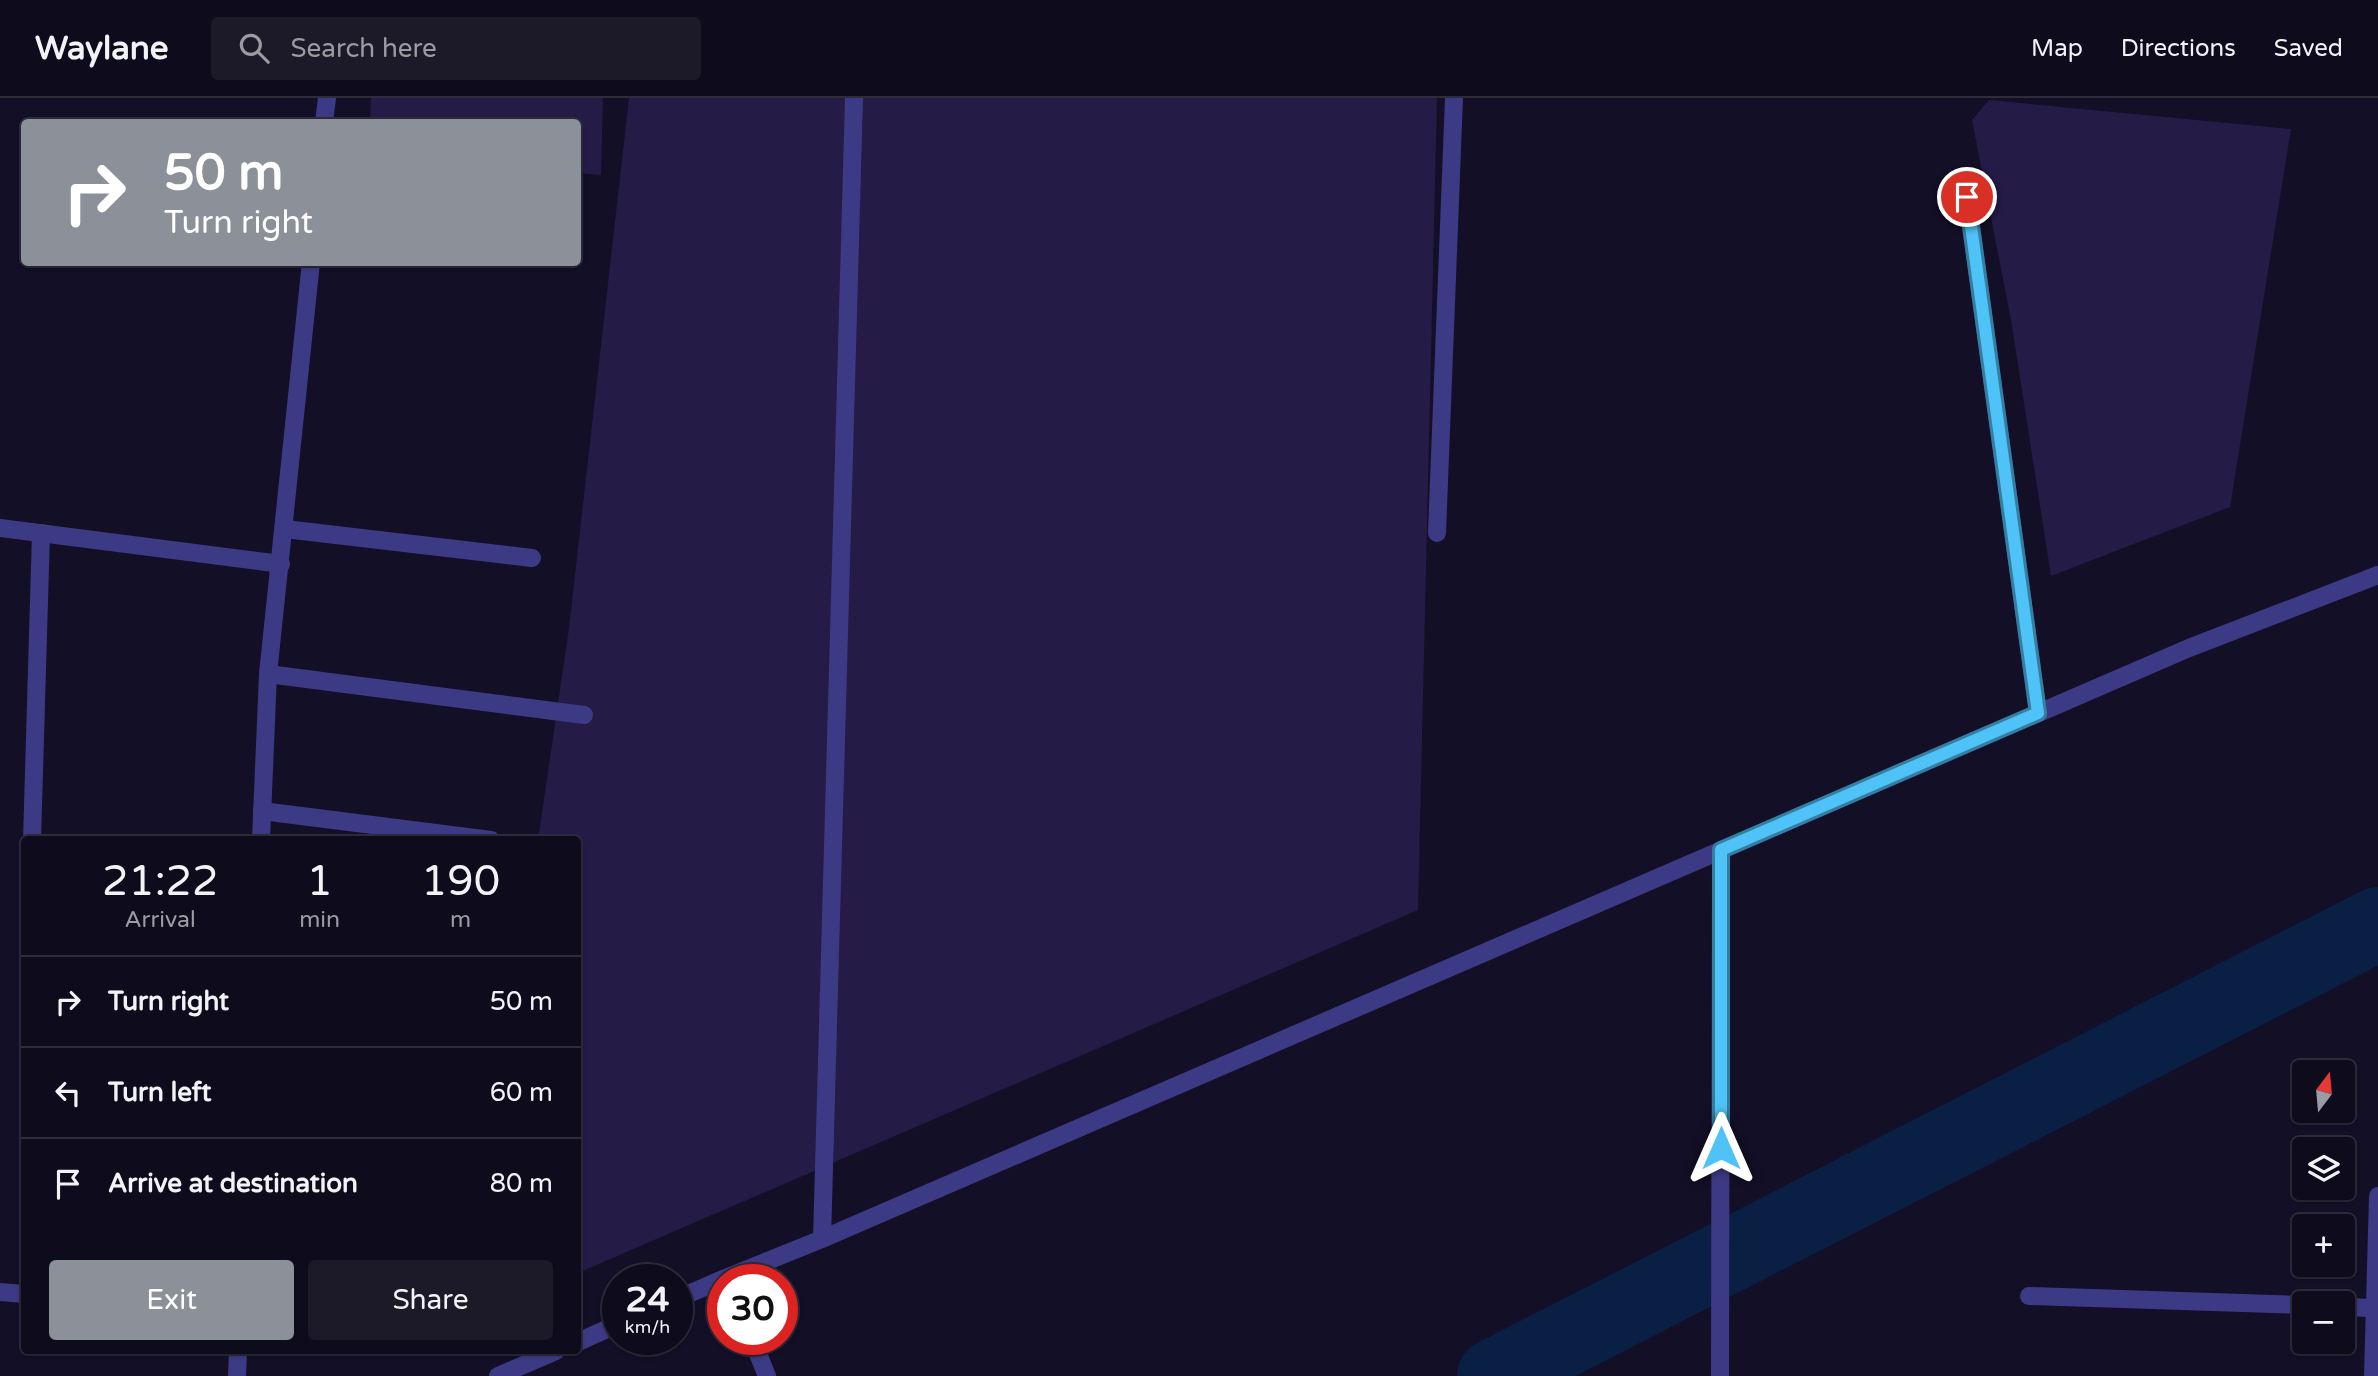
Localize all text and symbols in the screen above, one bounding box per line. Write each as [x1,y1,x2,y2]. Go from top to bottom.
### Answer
search box [211,17,701,80]
text: Waylane [35,29,169,68]
icon: search [235,29,273,67]
text: Search here [291,33,437,64]
text: Map [2031,34,2083,63]
text: Directions [2121,34,2236,63]
text: Saved [2274,34,2343,63]
text: 50 m [164,144,283,203]
icon: right [49,147,140,238]
pin [1937,167,1997,227]
icon: arrive [1948,178,1986,216]
text: Turn right [164,204,313,242]
text: 21:22 [102,856,218,907]
text: 1 [306,856,333,907]
text: 190 [421,856,500,907]
text: Arrival [125,906,196,934]
text: min [299,906,340,934]
text: m [450,906,471,934]
icon: right [49,983,87,1021]
text: Turn right [108,986,229,1017]
text: 50 m [490,986,553,1017]
north arrow [2292,1060,2356,1124]
map controls [2292,1060,2355,1354]
icon: left [49,1074,87,1112]
text: Turn left [108,1077,211,1108]
text: 60 m [490,1077,553,1108]
position arrow [1684,1111,1758,1185]
button: layers [2292,1137,2355,1200]
icon: arrive [49,1165,87,1203]
text: Arrive at destination [108,1168,358,1199]
text: 80 m [490,1168,553,1199]
button: + [2292,1214,2355,1277]
button: Exit [49,1260,294,1340]
button: Share [308,1260,553,1340]
speed limit sign: 30 [707,1264,798,1355]
text: 24 [626,1279,669,1321]
button: − [2292,1291,2355,1354]
text: km/h [625,1316,670,1338]

